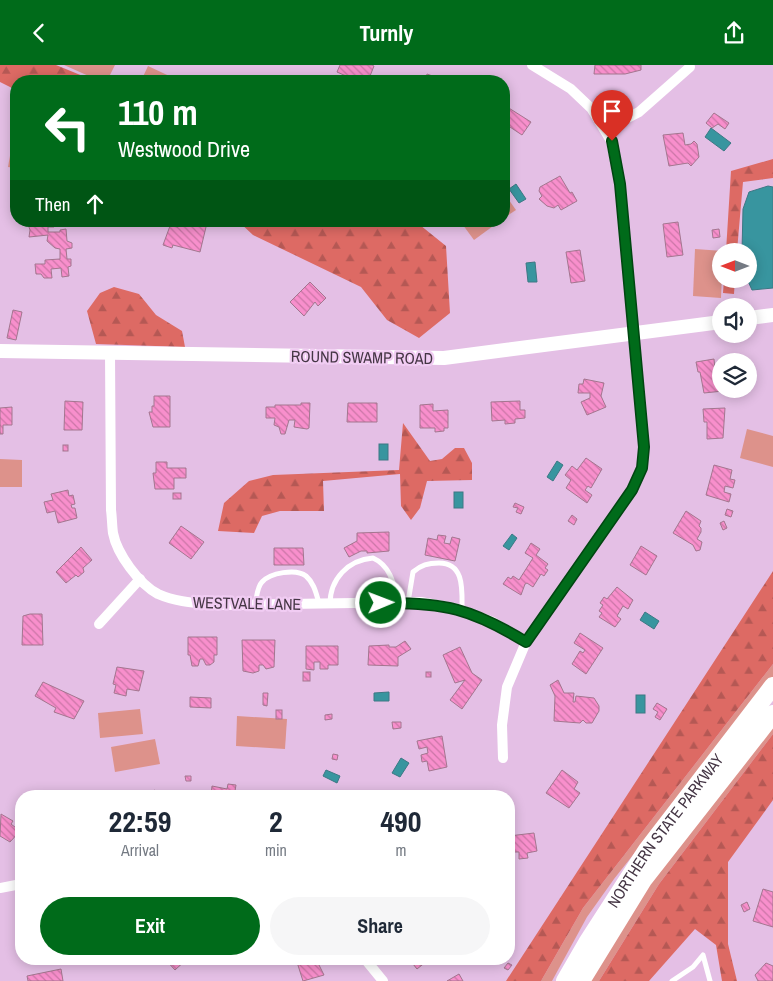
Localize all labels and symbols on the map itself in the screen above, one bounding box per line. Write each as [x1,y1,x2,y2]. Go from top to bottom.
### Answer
pin [591,90,633,141]
north arrow [712,243,758,287]
street label: ROUND SWAMP ROAD [291,345,433,369]
position arrow [354,576,406,628]
street label: WESTVALE LANE [193,591,301,615]
street label: NORTHERN STATE PARKWAY [602,749,728,912]

